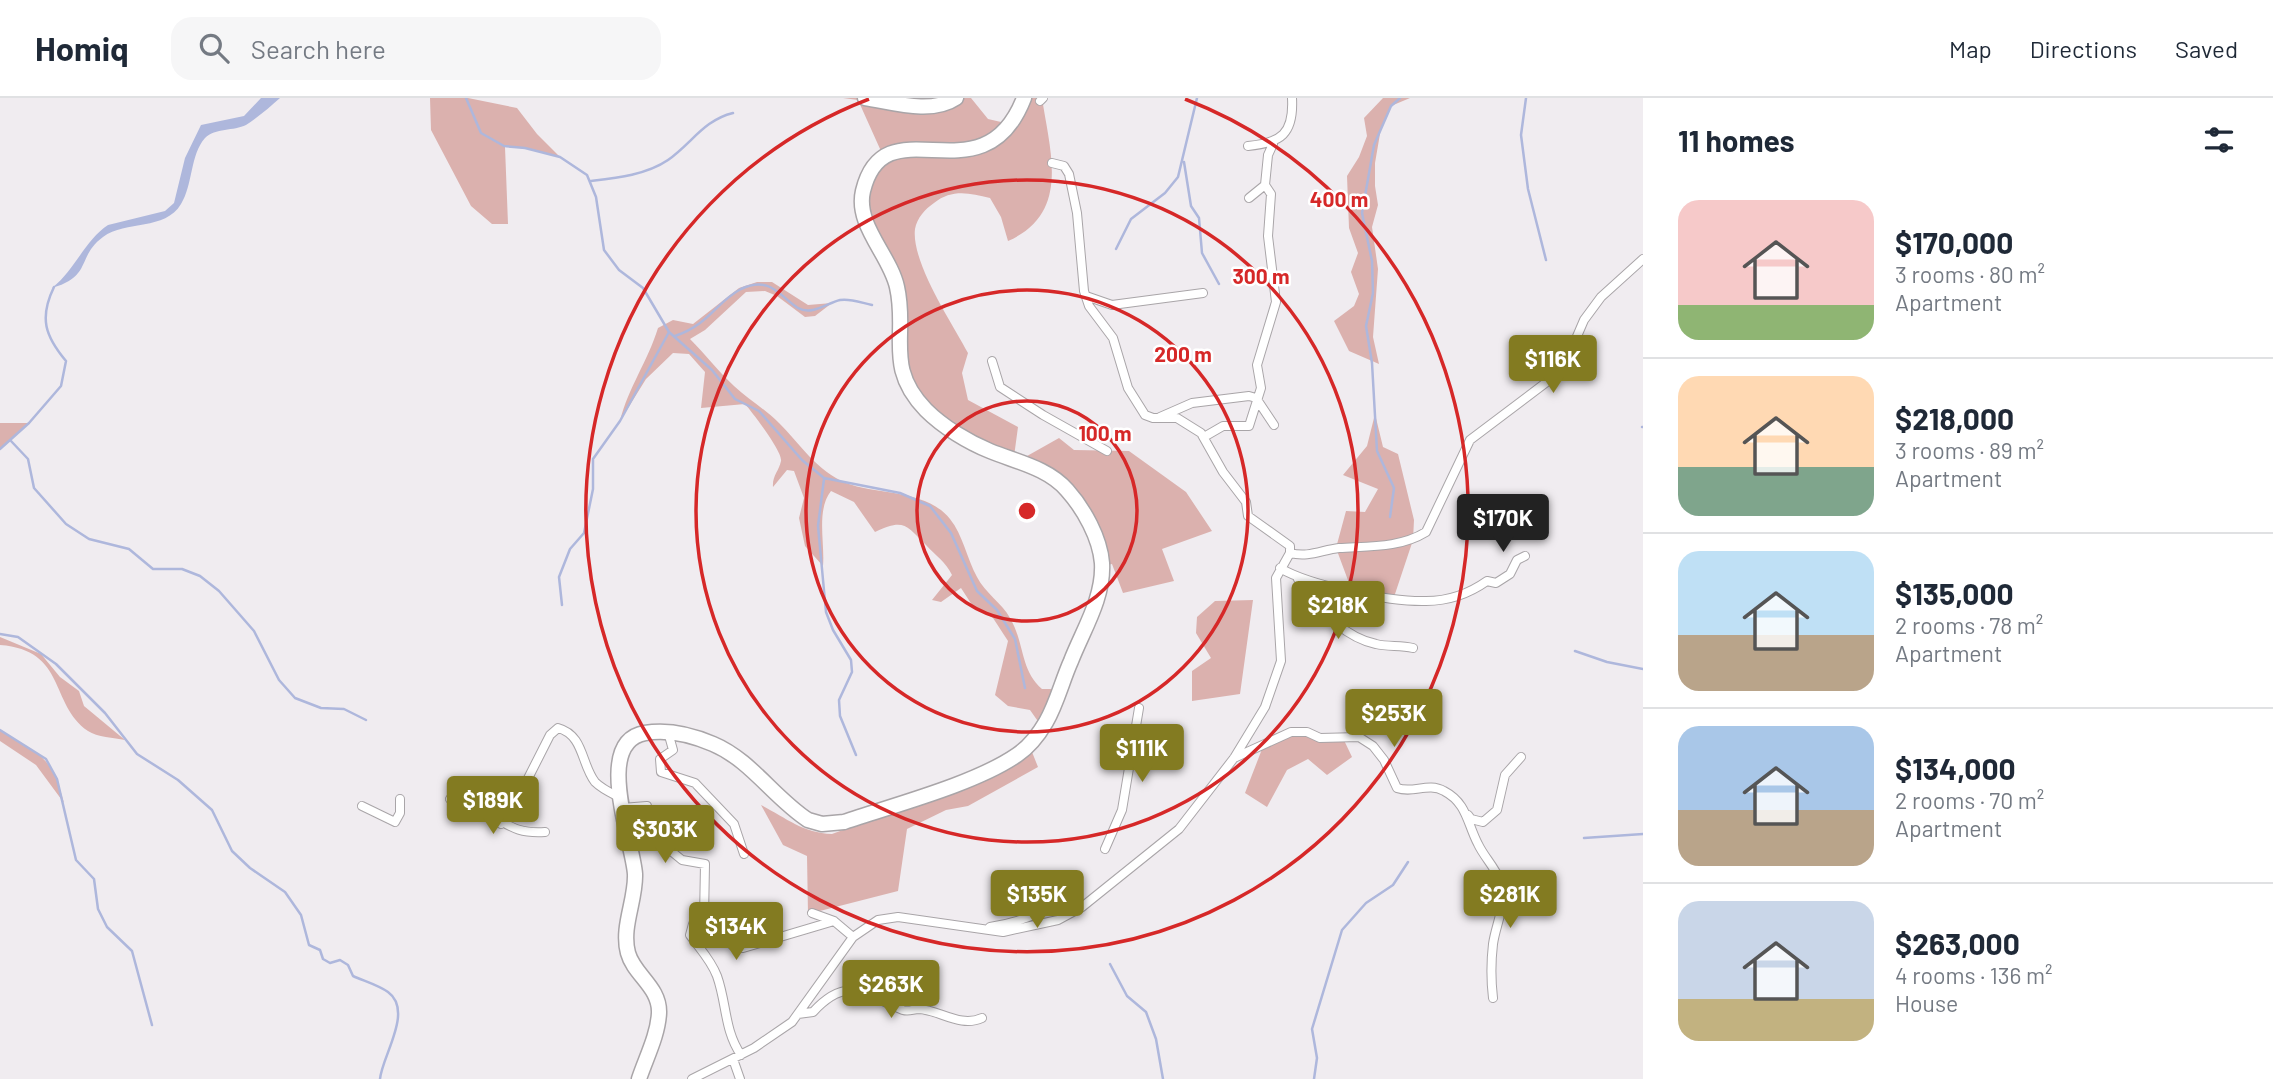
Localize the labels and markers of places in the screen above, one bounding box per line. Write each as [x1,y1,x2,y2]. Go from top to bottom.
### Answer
pin: $116K [1504,336,1602,395]
pin: $170K [1454,494,1552,554]
centre of rings [1015,499,1039,523]
pin: $218K [1289,582,1387,641]
pin: $253K [1345,690,1443,749]
pin: $111K [1093,724,1191,784]
pin: $189K [444,776,542,836]
pin: $303K [616,806,714,865]
pin: $135K [988,870,1086,930]
pin: $281K [1461,870,1559,930]
pin: $134K [687,902,785,962]
pin: $263K [842,960,940,1020]

